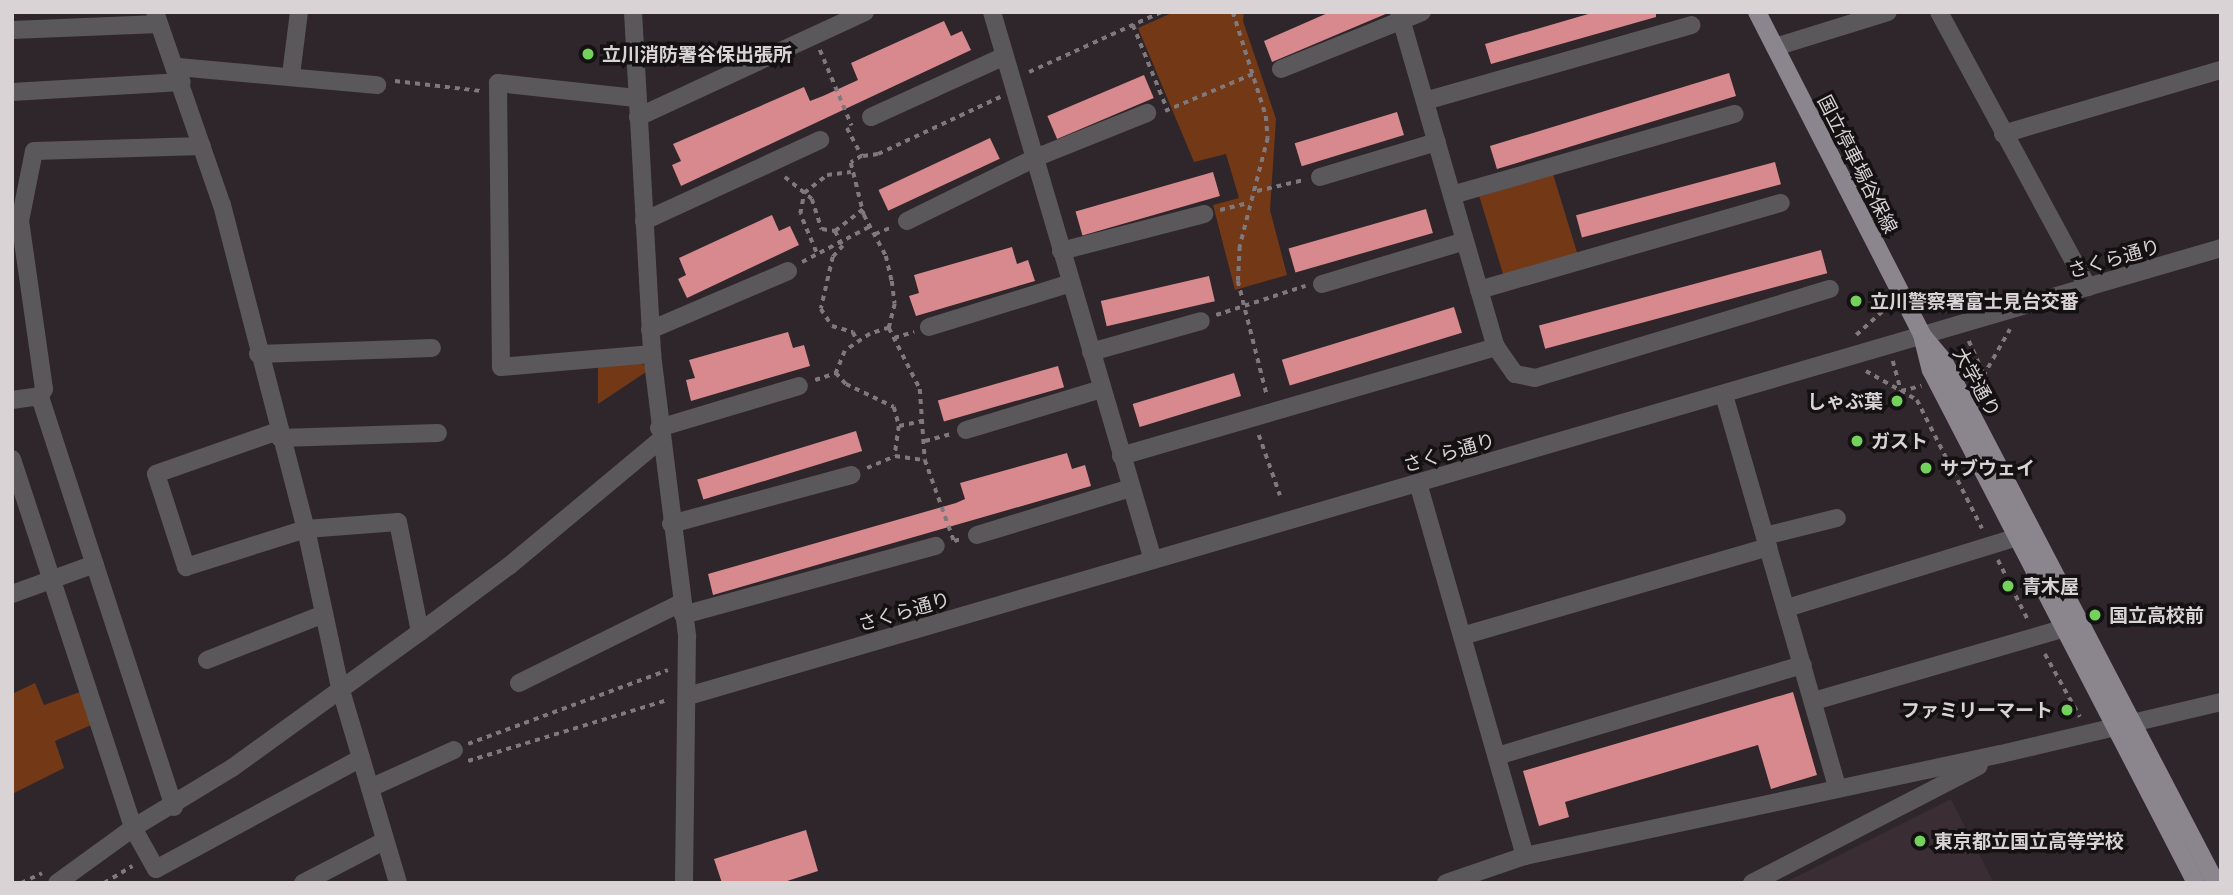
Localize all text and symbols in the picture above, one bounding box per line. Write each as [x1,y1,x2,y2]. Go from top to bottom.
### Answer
place label: 立川消防署谷保出張所 [602,43,792,65]
marker: 立川消防署谷保出張所 [580,46,596,62]
street label: 国立停車場谷保線 [1813,91,1903,237]
street label: さくら通り [2065,234,2163,282]
place label: 立川警察署富士見台交番 [1870,290,2079,312]
marker: 立川警察署富士見台交番 [1848,293,1864,309]
street label: 大学通り [1949,343,2005,421]
place label: しゃぶ葉 [1807,390,1883,412]
marker: しゃぶ葉 [1889,393,1905,409]
street label: さくら通り [1400,428,1498,476]
place label: ガスト [1871,430,1928,452]
marker: ガスト [1849,433,1865,449]
place label: サブウェイ [1940,457,2035,479]
marker: サブウェイ [1918,460,1934,476]
place label: 青木屋 [2022,575,2079,597]
marker: 青木屋 [2000,578,2016,594]
street label: さくら通り [855,587,953,635]
place label: 国立高校前 [2109,604,2204,626]
marker: 国立高校前 [2087,607,2103,623]
place label: ファミリーマート [1901,699,2053,721]
marker: ファミリーマート [2059,702,2075,718]
place label: 東京都立国立高等学校 [1934,830,2124,852]
marker: 東京都立国立高等学校 [1912,833,1928,849]

